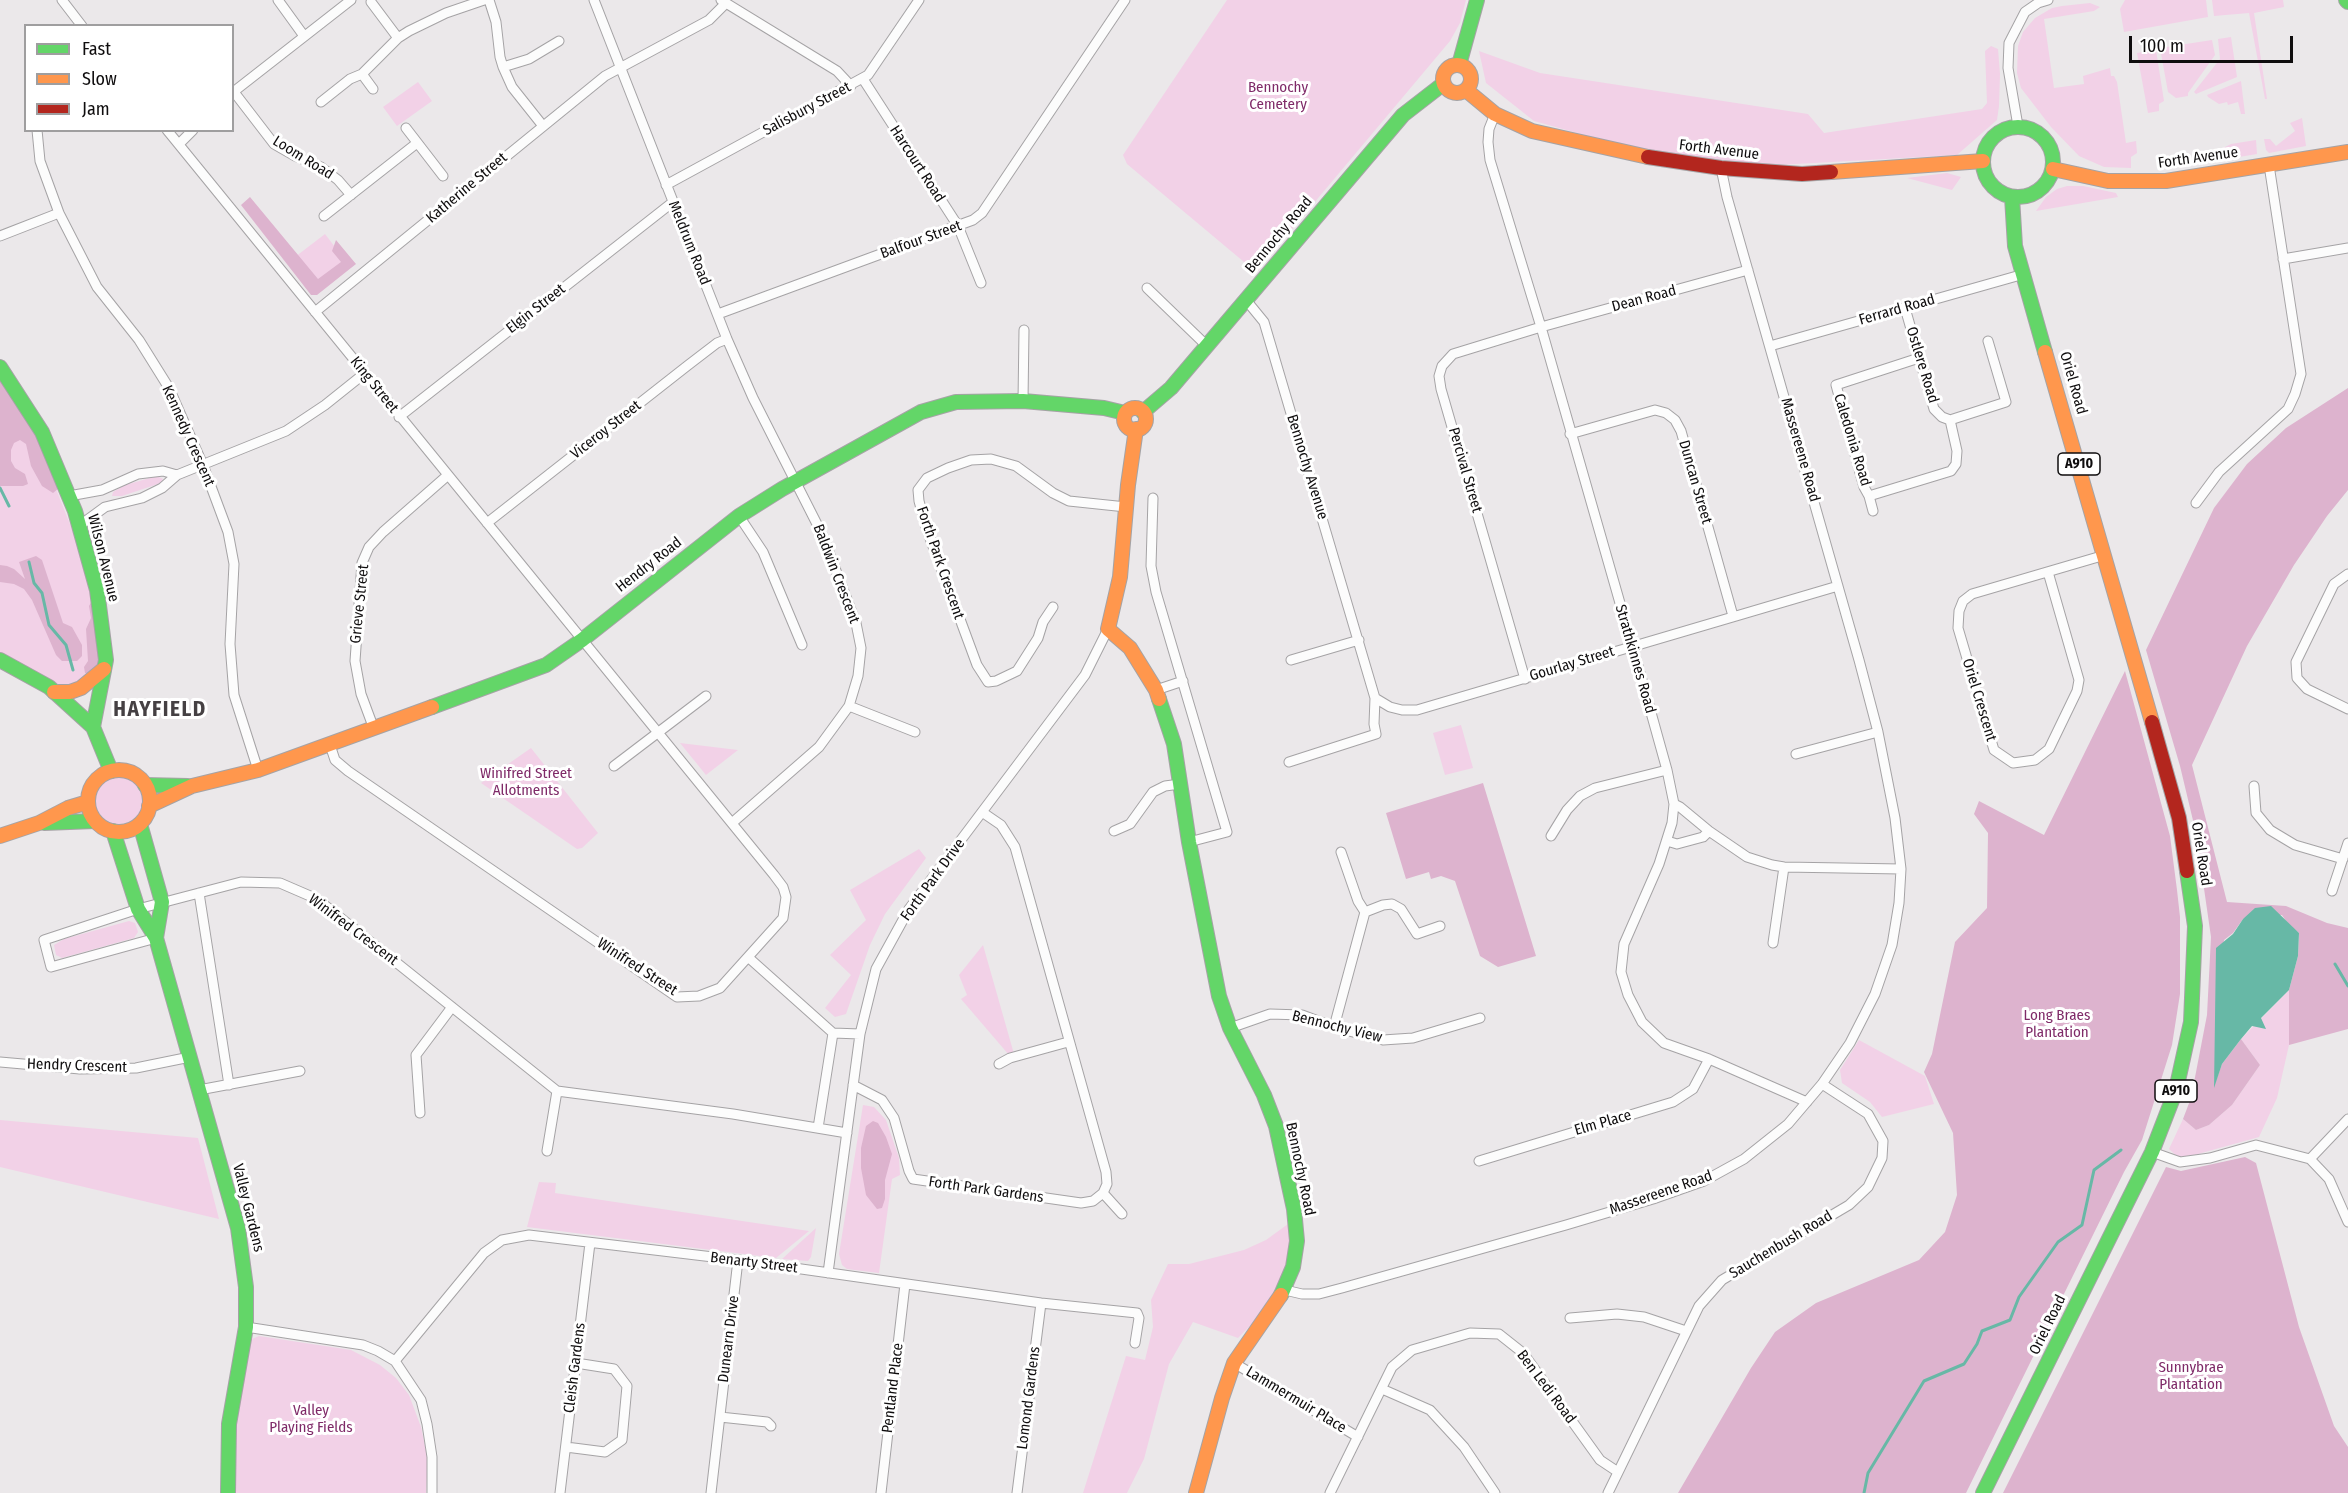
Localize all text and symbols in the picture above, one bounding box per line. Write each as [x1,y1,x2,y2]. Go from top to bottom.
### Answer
legend [24,24,234,132]
scale bar [2132,24,2296,62]
text: 100 m [2140,35,2184,57]
text: Fast [82,38,111,60]
text: Slow [82,68,117,90]
street label: Salisbury Street [760,78,854,140]
park label: Bennochy Cemetery [1248,79,1308,114]
text: Jam [82,98,110,120]
street label: Harcourt Road [886,122,948,206]
street label: Loom Road [269,132,337,184]
street label: Forth Avenue [1678,136,1760,164]
street label: Forth Avenue [2157,143,2239,173]
street label: Katherine Street [423,149,511,227]
street label: Bennochy Road [1242,193,1316,277]
street label: Meldrum Road [664,198,714,288]
street label: Balfour Street [878,217,964,263]
street label: Elgin Street [503,280,569,338]
street label: Dean Road [1610,282,1678,316]
street label: Ferrard Road [1857,291,1937,329]
street label: Ostlere Road [1902,325,1942,405]
street label: Oriel Road [2055,350,2091,416]
street label: King Street [346,353,402,417]
street label: Kennedy Crescent [158,383,218,489]
street label: Caledonia Road [1829,392,1875,488]
street label: Massereene Road [1777,396,1823,504]
street label: Viceroy Street [567,397,645,463]
street label: Bennochy Avenue [1282,412,1332,522]
street label: Percival Street [1444,425,1486,515]
street label: Duncan Street [1674,438,1716,526]
road number: A910 [2058,453,2100,475]
street label: Forth Park Crescent [912,504,968,622]
street label: Wilson Avenue [83,512,123,604]
street label: Baldwin Crescent [809,522,863,626]
street label: Hendry Road [612,534,686,596]
street label: Grieve Street [347,564,373,644]
street label: Strathkinnes Road [1611,603,1659,715]
street label: Gourlay Street [1527,643,1617,685]
street label: Oriel Crescent [1958,656,2000,744]
district label: HAYFIELD [113,697,207,723]
park label: Winifred Street Allotments [480,765,572,800]
street label: Oriel Road [2187,821,2215,887]
street label: Forth Park Drive [897,835,969,925]
street label: Winifred Crescent [305,890,401,970]
street label: Winifred Street [594,934,680,1000]
street label: Bennochy View [1290,1007,1384,1047]
park label: Long Braes Plantation [2024,1007,2090,1042]
street label: Hendry Crescent [27,1055,127,1077]
road number: A910 [2155,1080,2197,1102]
street label: Elm Place [1572,1106,1634,1140]
street label: Bennochy Road [1281,1121,1319,1217]
street label: Valley Gardens [228,1162,268,1254]
street label: Massereene Road [1607,1167,1715,1219]
street label: Forth Park Gardens [927,1173,1045,1207]
street label: Sauchenbush Road [1726,1207,1836,1283]
street label: Benarty Street [709,1249,799,1277]
street label: Oriel Road [2026,1292,2070,1358]
street label: Dunearn Drive [715,1294,743,1384]
street label: Cleish Gardens [561,1322,589,1414]
street label: Pentland Place [879,1342,907,1434]
street label: Lomond Gardens [1014,1345,1044,1451]
street label: Ben Ledi Road [1513,1347,1579,1427]
park label: Sunnybrae Plantation [2158,1359,2224,1394]
street label: Lammermuir Place [1243,1363,1349,1437]
park label: Valley Playing Fields [269,1402,353,1437]

